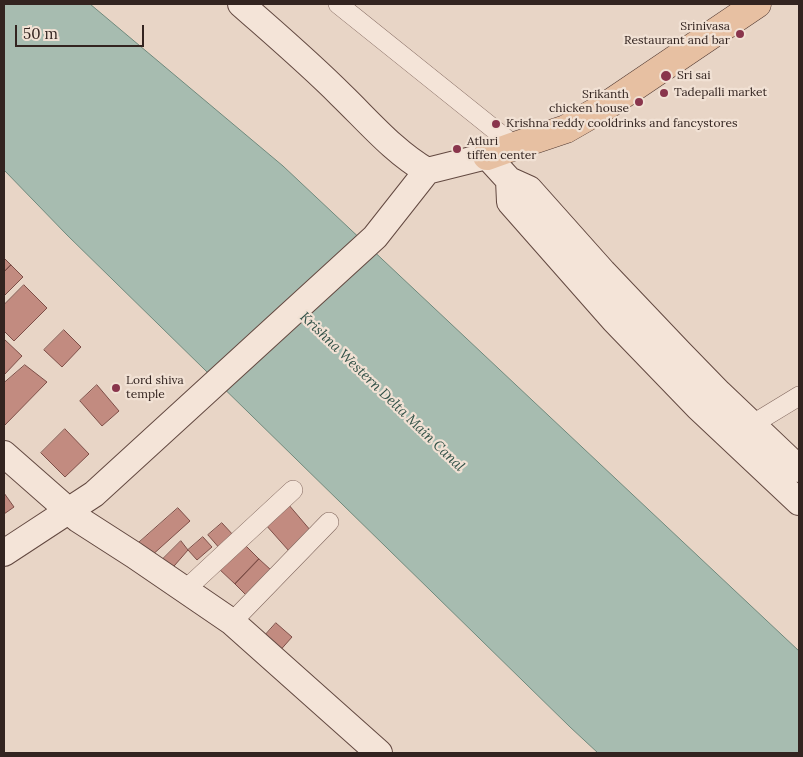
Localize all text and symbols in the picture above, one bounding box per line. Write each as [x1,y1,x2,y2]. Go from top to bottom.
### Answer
scale bar [18,15,146,47]
place label: Srinivasa Restaurant and bar [624,20,730,48]
text: 50 m [23,24,58,43]
marker: Srinivasa Restaurant and bar [734,28,746,40]
marker: Sri sai [659,69,673,83]
place label: Sri sai [677,69,711,83]
place label: Tadepalli market [674,86,767,100]
marker: Tadepalli market [658,87,670,99]
place label: Srikanth chicken house [549,88,629,116]
marker: Srikanth chicken house [633,96,645,108]
place label: Krishna reddy cooldrinks and fancystores [506,117,738,131]
marker: Krishna reddy cooldrinks and fancystores [490,118,502,130]
place label: Atluri tiffen center [467,135,536,163]
marker: Atluri tiffen center [451,143,463,155]
water label: Krishna Western Delta Main Canal [296,309,468,475]
place label: Lord shiva temple [126,374,184,402]
marker: Lord shiva temple [110,382,122,394]

